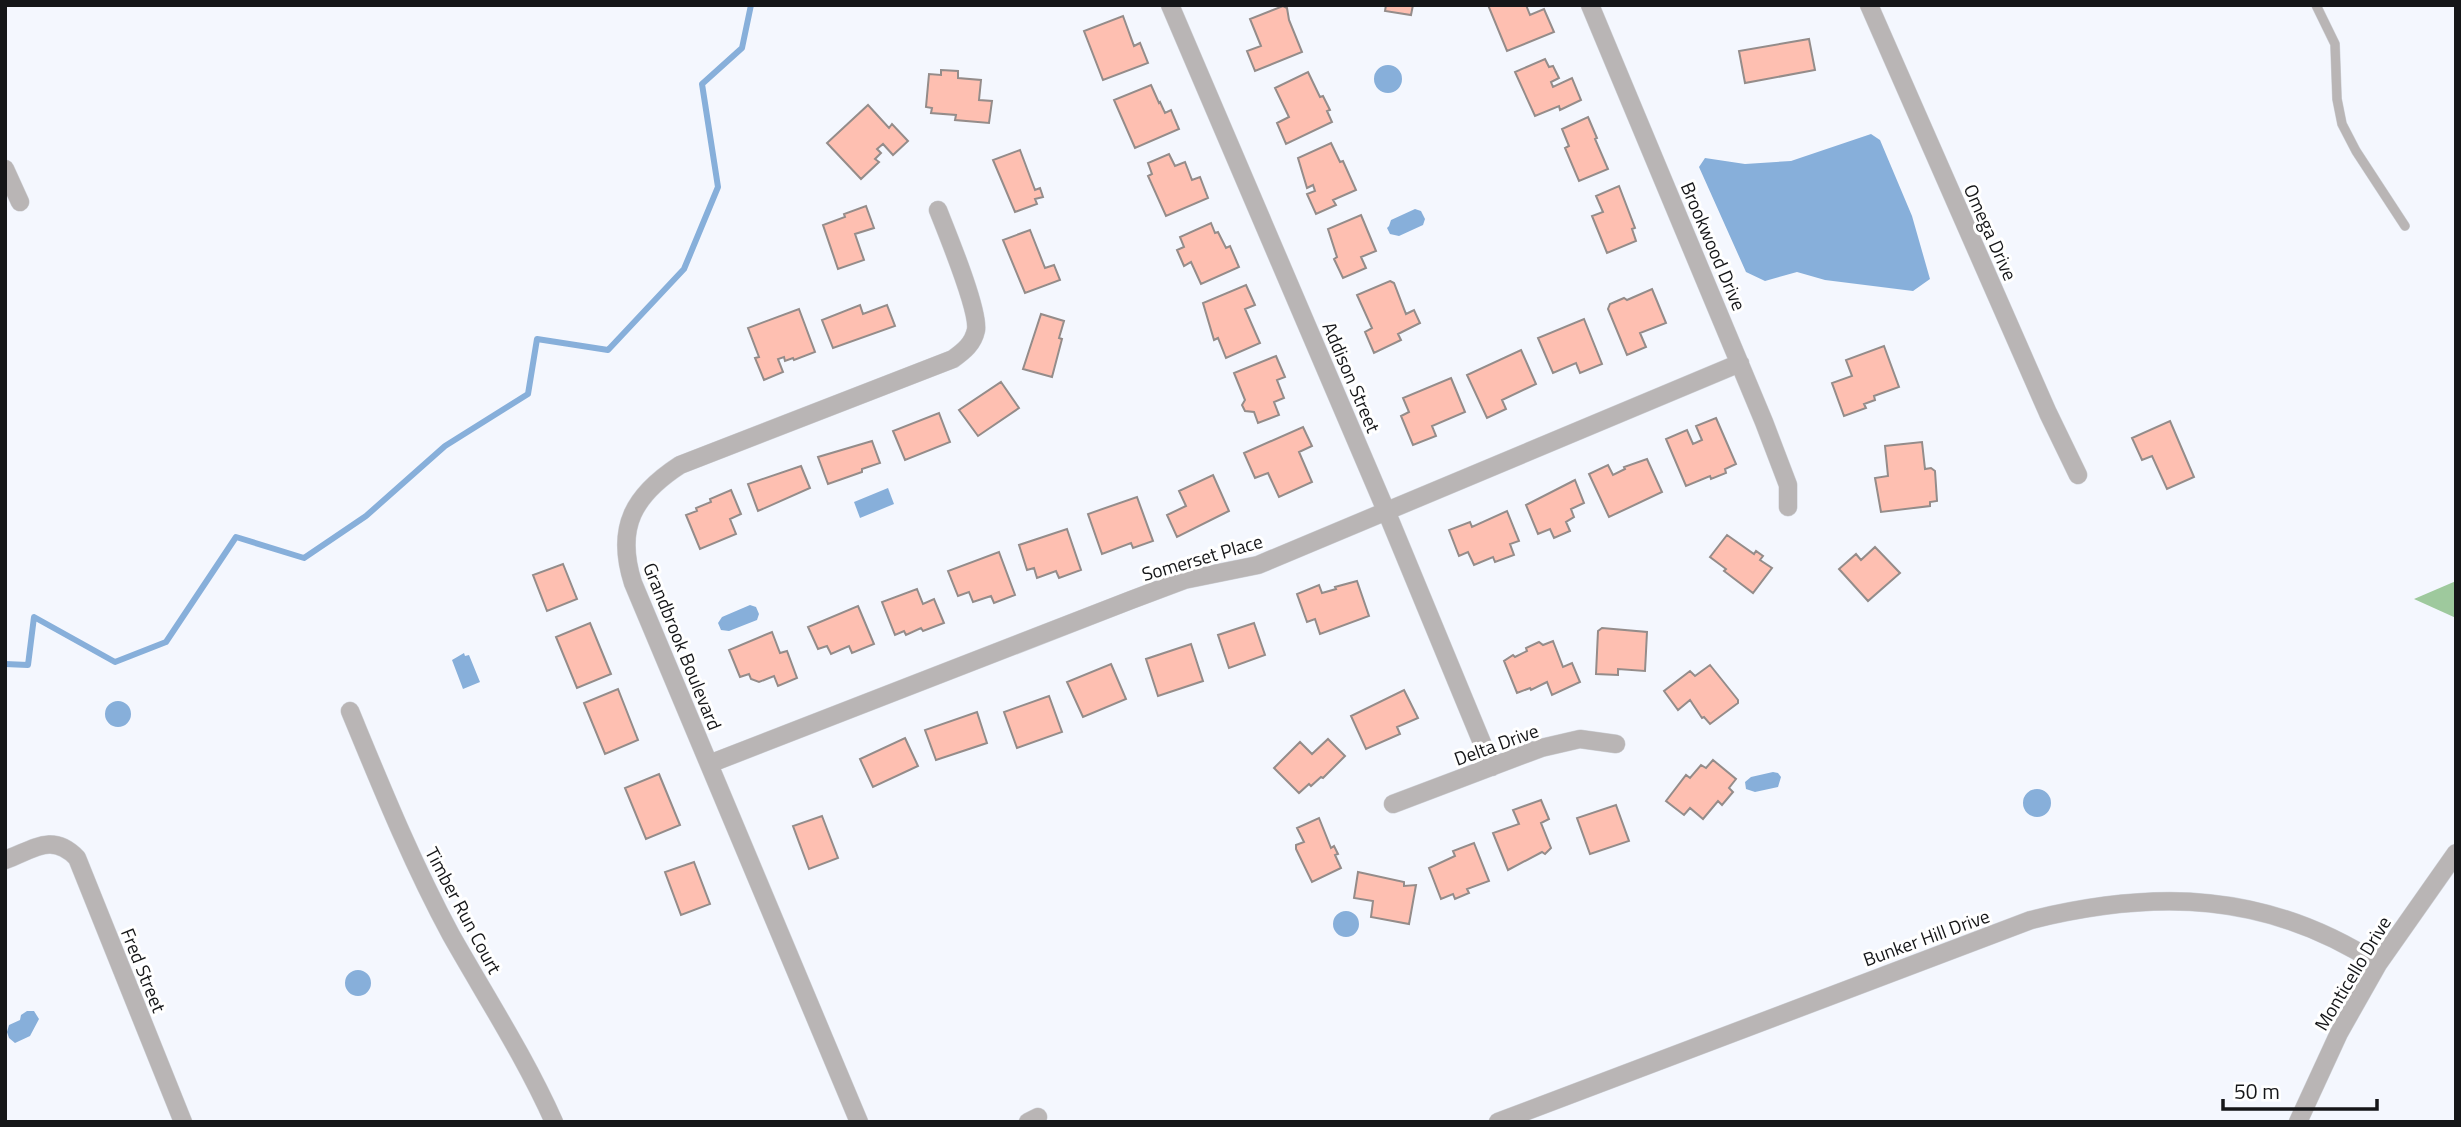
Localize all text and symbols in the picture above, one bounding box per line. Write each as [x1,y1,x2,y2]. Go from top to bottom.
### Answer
street label: Brookwood Drive [1674,177,1754,315]
street label: Omega Drive [1957,179,2025,285]
street label: Addison Street [1316,317,1388,437]
street label: Somerset Place [1138,526,1266,588]
street label: Grandbrook Boulevard [636,558,730,734]
street label: Delta Drive [1450,715,1542,773]
street label: Timber Run Court [418,841,510,979]
street label: Bunker Hill Drive [1859,901,1993,973]
street label: Monticello Drive [2306,910,2398,1036]
street label: Fred Street [114,923,174,1017]
scale bar [2223,1068,2377,1112]
text: 50 m [2234,1075,2280,1107]

